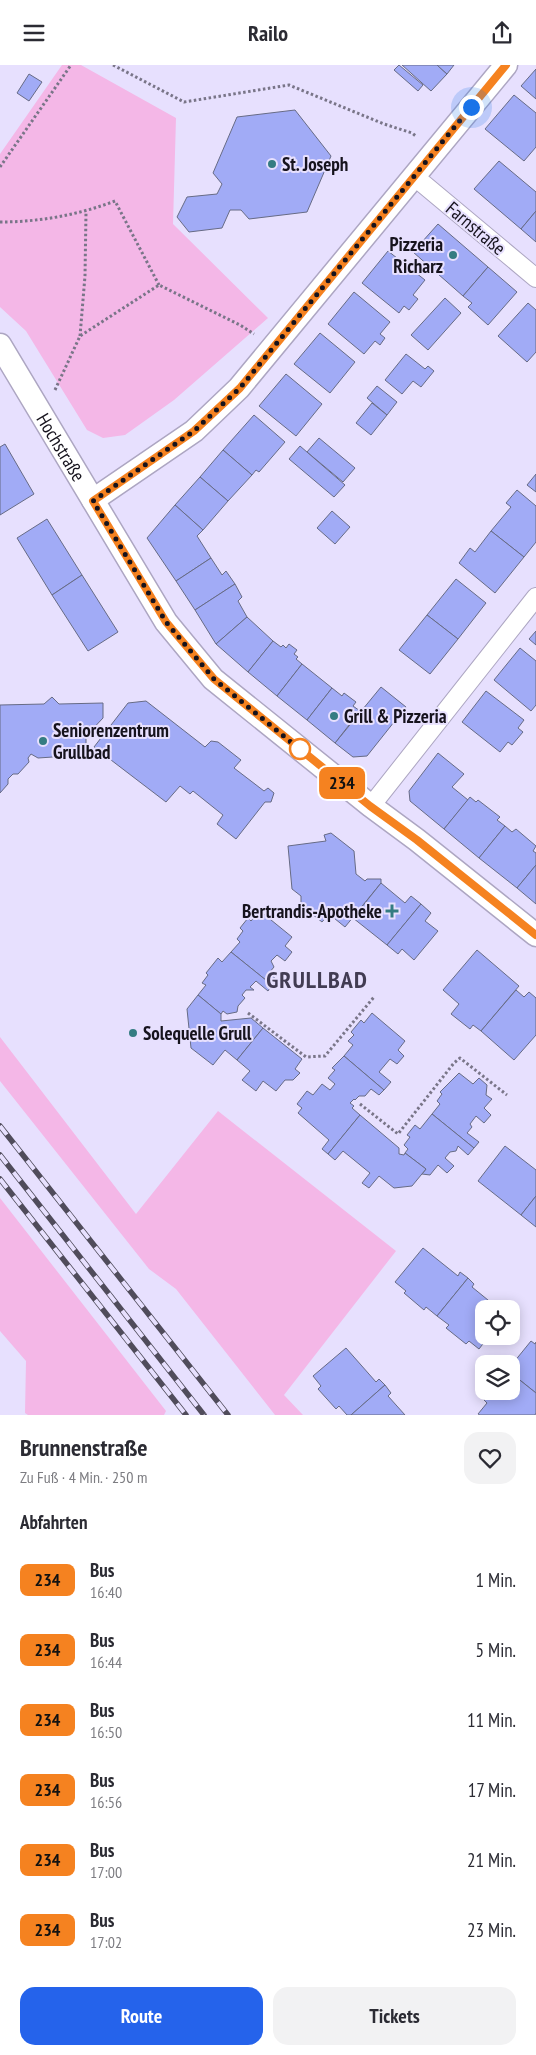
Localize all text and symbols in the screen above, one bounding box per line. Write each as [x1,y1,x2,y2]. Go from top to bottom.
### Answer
icon: menu [20,19,48,47]
text: Railo [248,19,288,47]
icon: share [488,19,516,47]
your location [459,95,484,120]
place label: St. Joseph [282,152,348,176]
marker: St. Joseph [266,158,278,170]
street label: Farnstraße [441,196,511,260]
place label: Pizzeria Richarz [389,232,443,278]
marker: Pizzeria Richarz [447,249,459,261]
street label: Hochstraße [32,409,91,486]
place label: Grill & Pizzeria [344,704,447,728]
marker: Grill & Pizzeria [328,710,340,722]
place label: Seniorenzentrum Grullbad [53,718,169,764]
marker: Seniorenzentrum Grullbad [37,735,49,747]
unlabelled marker [289,738,311,760]
line badge: 234 [313,767,371,799]
text: 234 [329,771,355,794]
place label: Bertrandis-Apotheke [242,899,382,923]
marker: Bertrandis-Apotheke [386,905,398,917]
district label: GRULLBAD [266,964,368,995]
place label: Solequelle Grull [143,1021,252,1045]
marker: Solequelle Grull [127,1027,139,1039]
map controls [475,1300,520,1400]
button: locate [475,1300,520,1345]
button: layers [475,1355,520,1400]
text: Brunnenstraße [20,1432,148,1463]
button: heart [464,1432,516,1484]
text: Zu Fuß · 4 Min. · 250 m [20,1467,147,1487]
text: Abfahrten [20,1510,87,1534]
text: Bus [90,1558,114,1582]
text: 234 [35,1568,60,1591]
text: 1 Min. [475,1568,516,1592]
text: 16:40 [90,1582,122,1602]
text: Bus [90,1628,114,1652]
text: 234 [35,1638,60,1661]
text: 5 Min. [475,1638,516,1662]
text: 16:44 [90,1652,122,1672]
text: Bus [90,1698,114,1722]
text: 234 [35,1708,60,1731]
text: 11 Min. [467,1708,516,1732]
text: 16:50 [90,1722,122,1742]
text: Bus [90,1768,114,1792]
text: 234 [35,1778,60,1801]
text: 17 Min. [468,1778,516,1802]
text: 16:56 [90,1792,122,1812]
text: Bus [90,1838,114,1862]
text: 234 [35,1848,60,1871]
text: 21 Min. [467,1848,516,1872]
text: 17:00 [90,1862,122,1882]
text: Bus [90,1908,114,1932]
text: 234 [35,1918,60,1941]
text: 23 Min. [467,1918,516,1942]
text: 17:02 [90,1932,122,1952]
button: Route [20,1987,263,2045]
button: Tickets [273,1987,516,2045]

